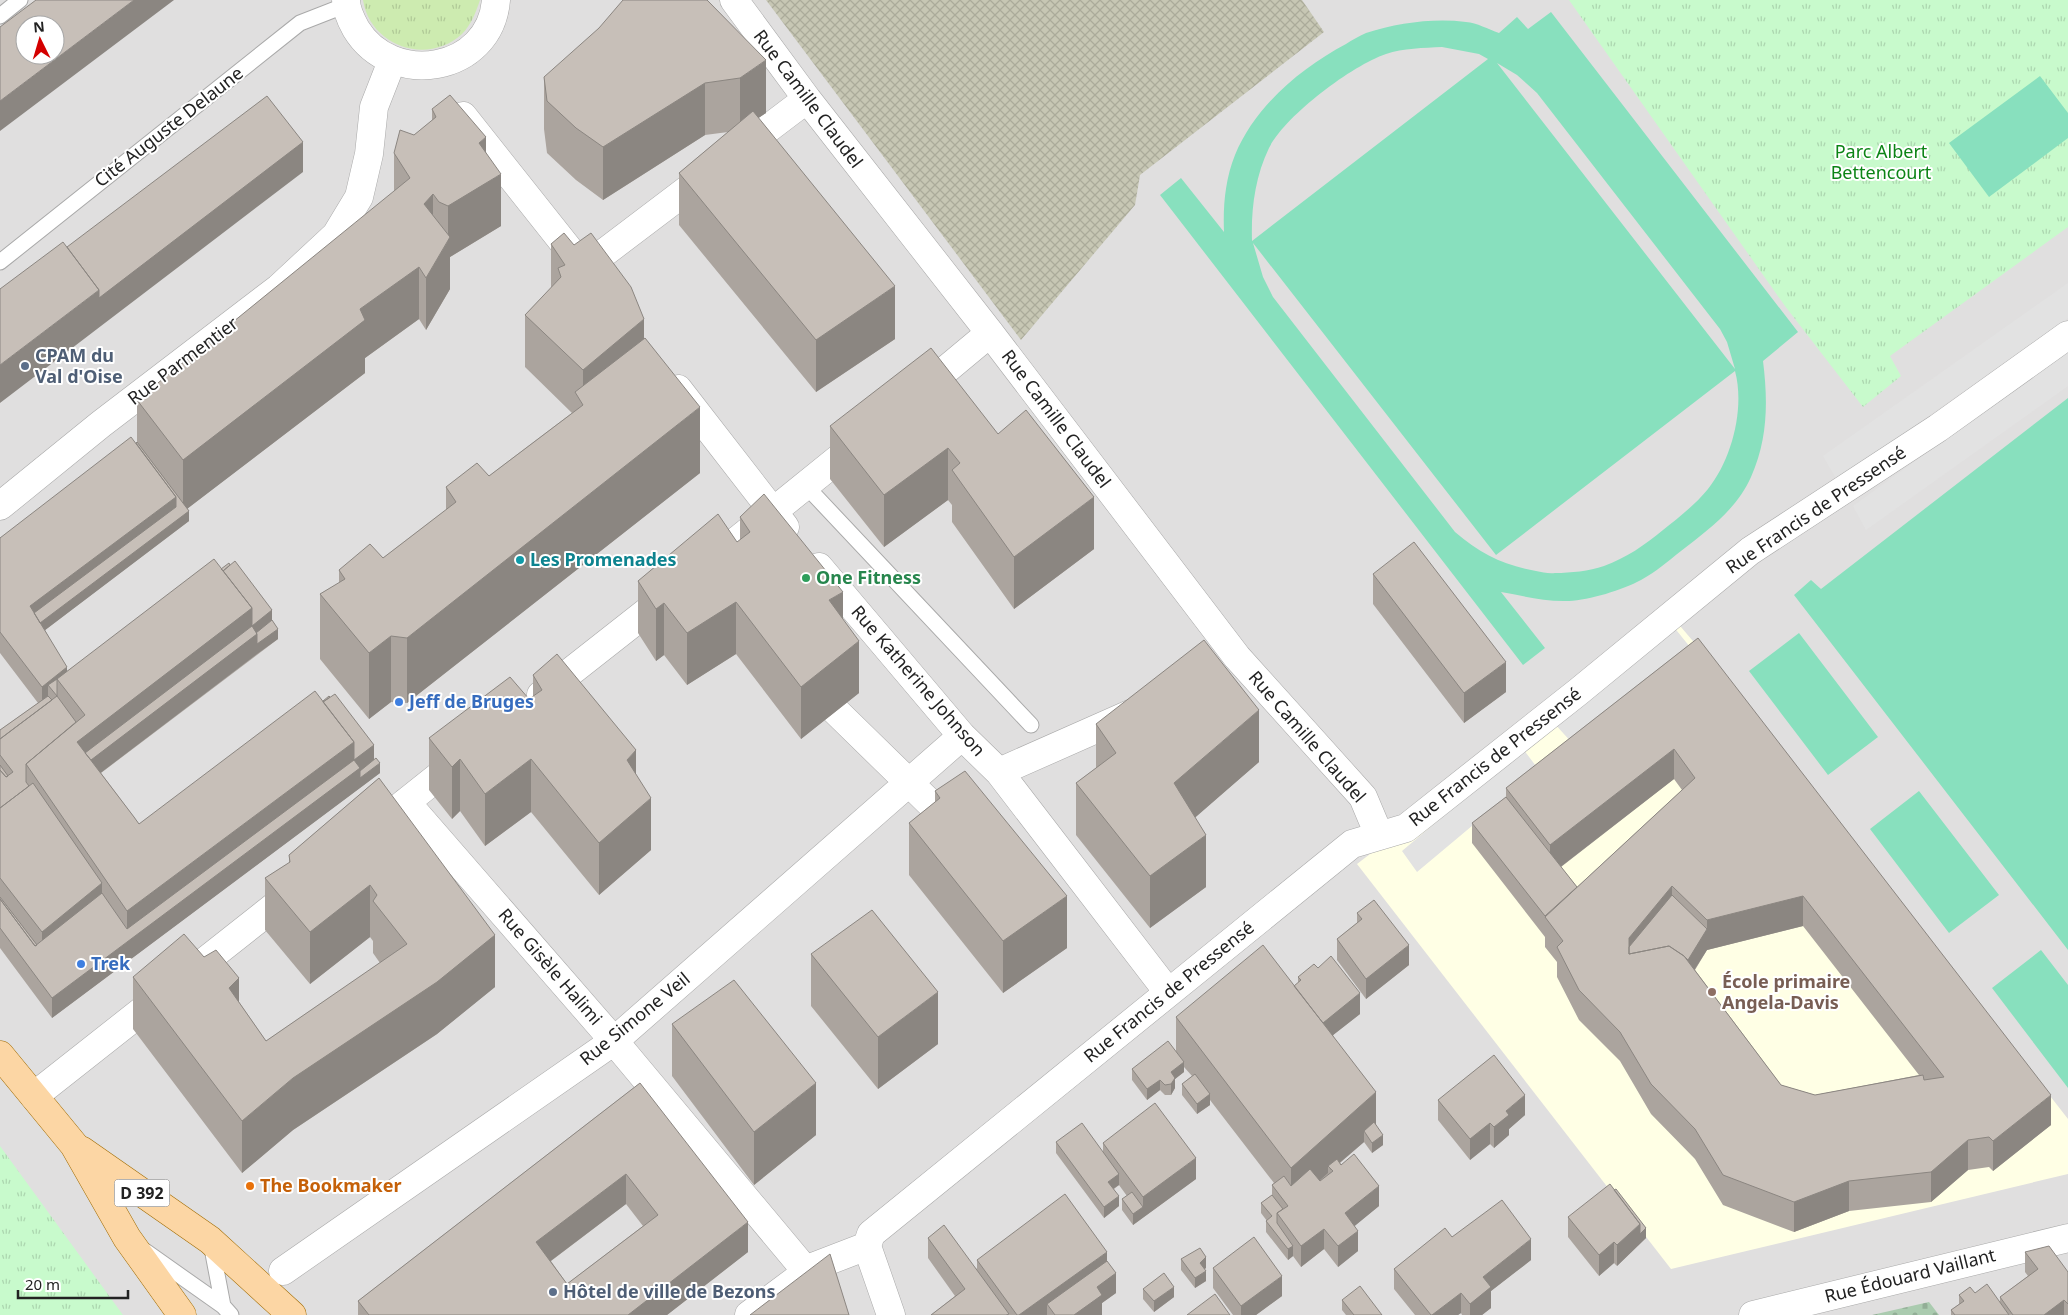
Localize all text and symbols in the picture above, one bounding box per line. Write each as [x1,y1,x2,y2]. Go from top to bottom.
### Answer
north arrow [15,15,65,65]
text: N [32,17,45,37]
street label: Rue Camille Claudel [749,24,869,172]
street label: Cité Auguste Delaune [89,61,248,192]
park label: Parc Albert Bettencourt [1831,139,1932,184]
street label: Rue Parmentier [122,310,243,410]
place label: CPAM du Val d'Oise [35,343,123,388]
street label: Rue Camille Claudel [997,344,1117,492]
marker: CPAM du Val d'Oise [19,360,31,372]
street label: Rue Francis de Pressensé [1721,440,1910,579]
place label: Les Promenades [530,547,677,571]
marker: Les Promenades [514,554,526,566]
place label: One Fitness [816,565,921,589]
marker: One Fitness [800,572,812,584]
street label: Rue Katherine Johnson [846,600,991,761]
street label: Rue Camille Claudel [1244,665,1372,807]
street label: Rue Francis de Pressensé [1403,681,1586,831]
place label: Jeff de Bruges [407,689,534,713]
marker: Jeff de Bruges [393,696,405,708]
street label: Rue Gisèle Halimi [493,903,608,1030]
street label: Rue Francis de Pressensé [1078,915,1259,1067]
place label: Trek [91,951,131,975]
marker: Trek [75,958,87,970]
street label: Rue Simone Veil [574,966,694,1070]
place label: École primaire Angela-Davis [1722,969,1850,1014]
marker: École primaire Angela-Davis [1706,986,1718,998]
place label: The Bookmaker [260,1173,401,1197]
road number: D 392 [114,1180,170,1206]
marker: The Bookmaker [244,1180,256,1192]
street label: Rue Édouard Vaillant [1822,1242,1998,1308]
scale bar [18,1268,128,1300]
text: 20 m [25,1274,60,1294]
place label: Hôtel de ville de Bezons [563,1279,775,1303]
marker: Hôtel de ville de Bezons [547,1286,559,1298]

